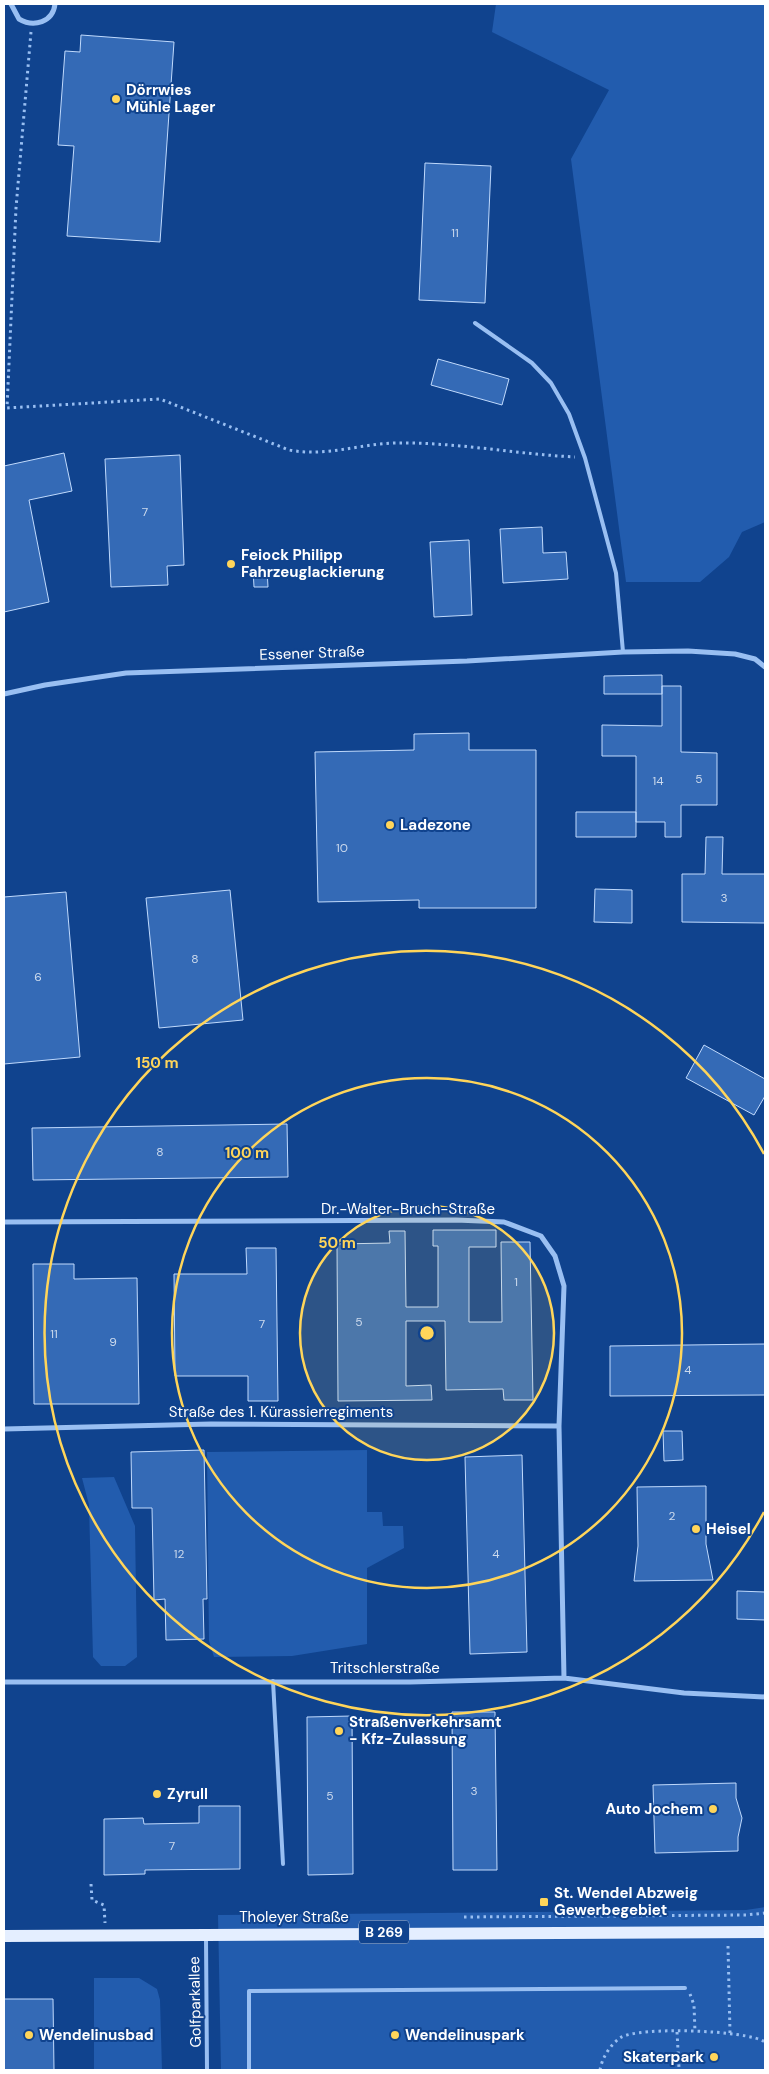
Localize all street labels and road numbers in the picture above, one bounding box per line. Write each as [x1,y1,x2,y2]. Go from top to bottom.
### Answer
street label: Essener Straße [259,641,365,665]
street label: Dr.-Walter-Bruch-Straße [321,1199,495,1219]
street label: Straße des 1. Kürassierregiments [169,1402,393,1422]
street label: Tritschlerstraße [330,1658,440,1678]
street label: Tholeyer Straße [239,1907,349,1927]
road number: B 269 [359,1920,409,1944]
street label: Golfparkallee [184,1956,206,2048]

